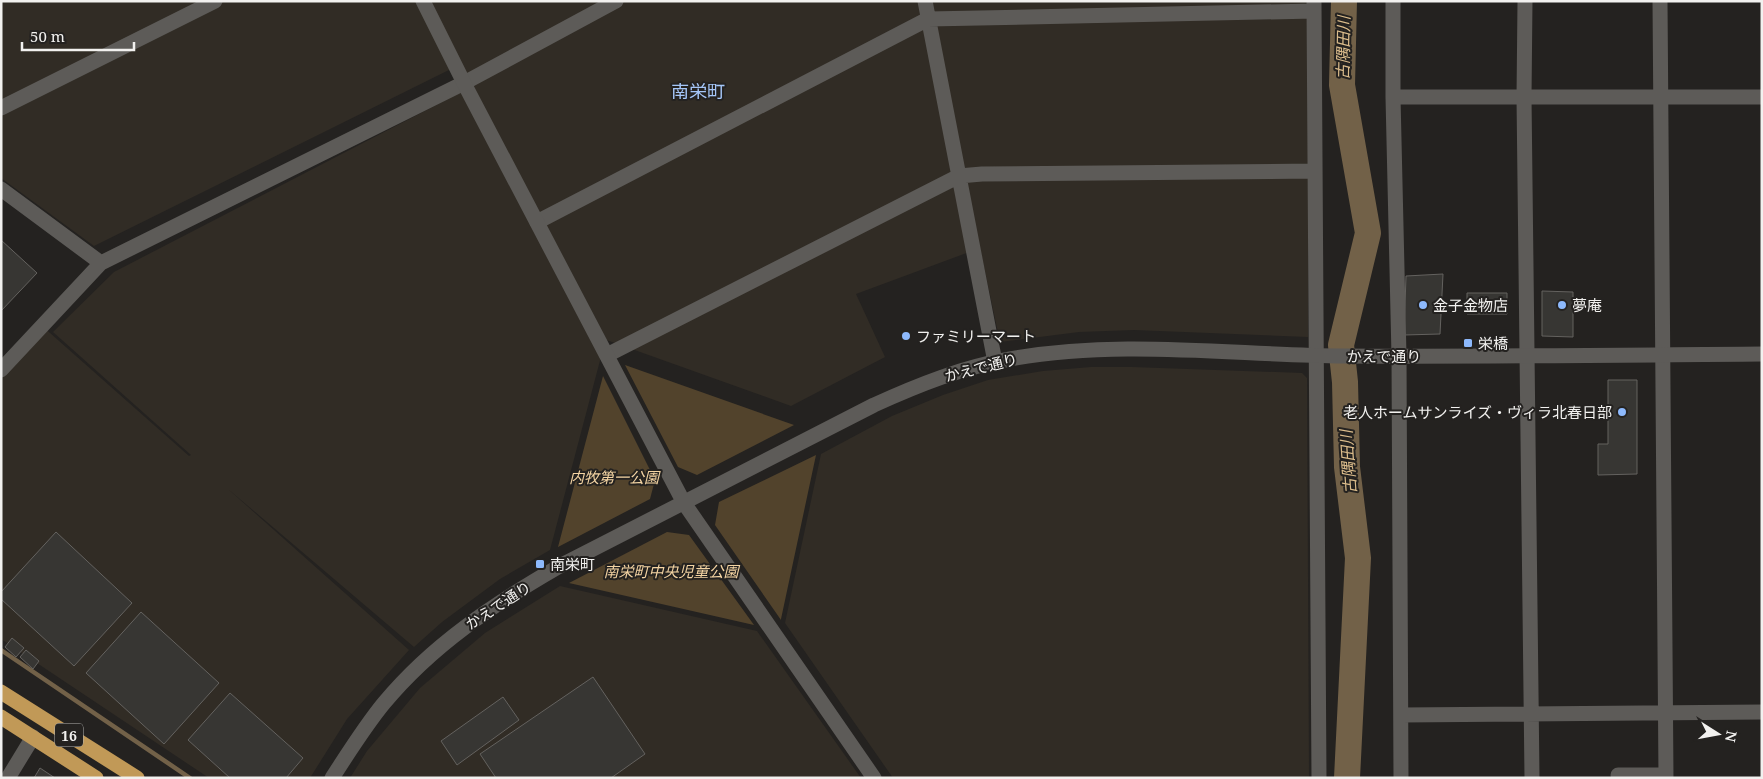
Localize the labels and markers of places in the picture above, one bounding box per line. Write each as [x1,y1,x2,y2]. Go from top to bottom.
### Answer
place label: 金子金物店 [1433,295,1508,315]
place label: 夢庵 [1572,295,1602,315]
marker: 金子金物店 [1417,299,1429,311]
marker: 夢庵 [1556,299,1568,311]
place label: ファミリーマート [916,326,1036,346]
marker: ファミリーマート [900,330,912,342]
place label: 栄橋 [1478,333,1508,353]
marker: 栄橋 [1462,337,1474,349]
place label: 老人ホームサンライズ・ヴィラ北春日部 [1343,402,1612,422]
marker: 老人ホームサンライズ・ヴィラ北春日部 [1616,406,1628,418]
place label: 南栄町 [550,554,595,574]
marker: 南栄町 [534,558,546,570]

